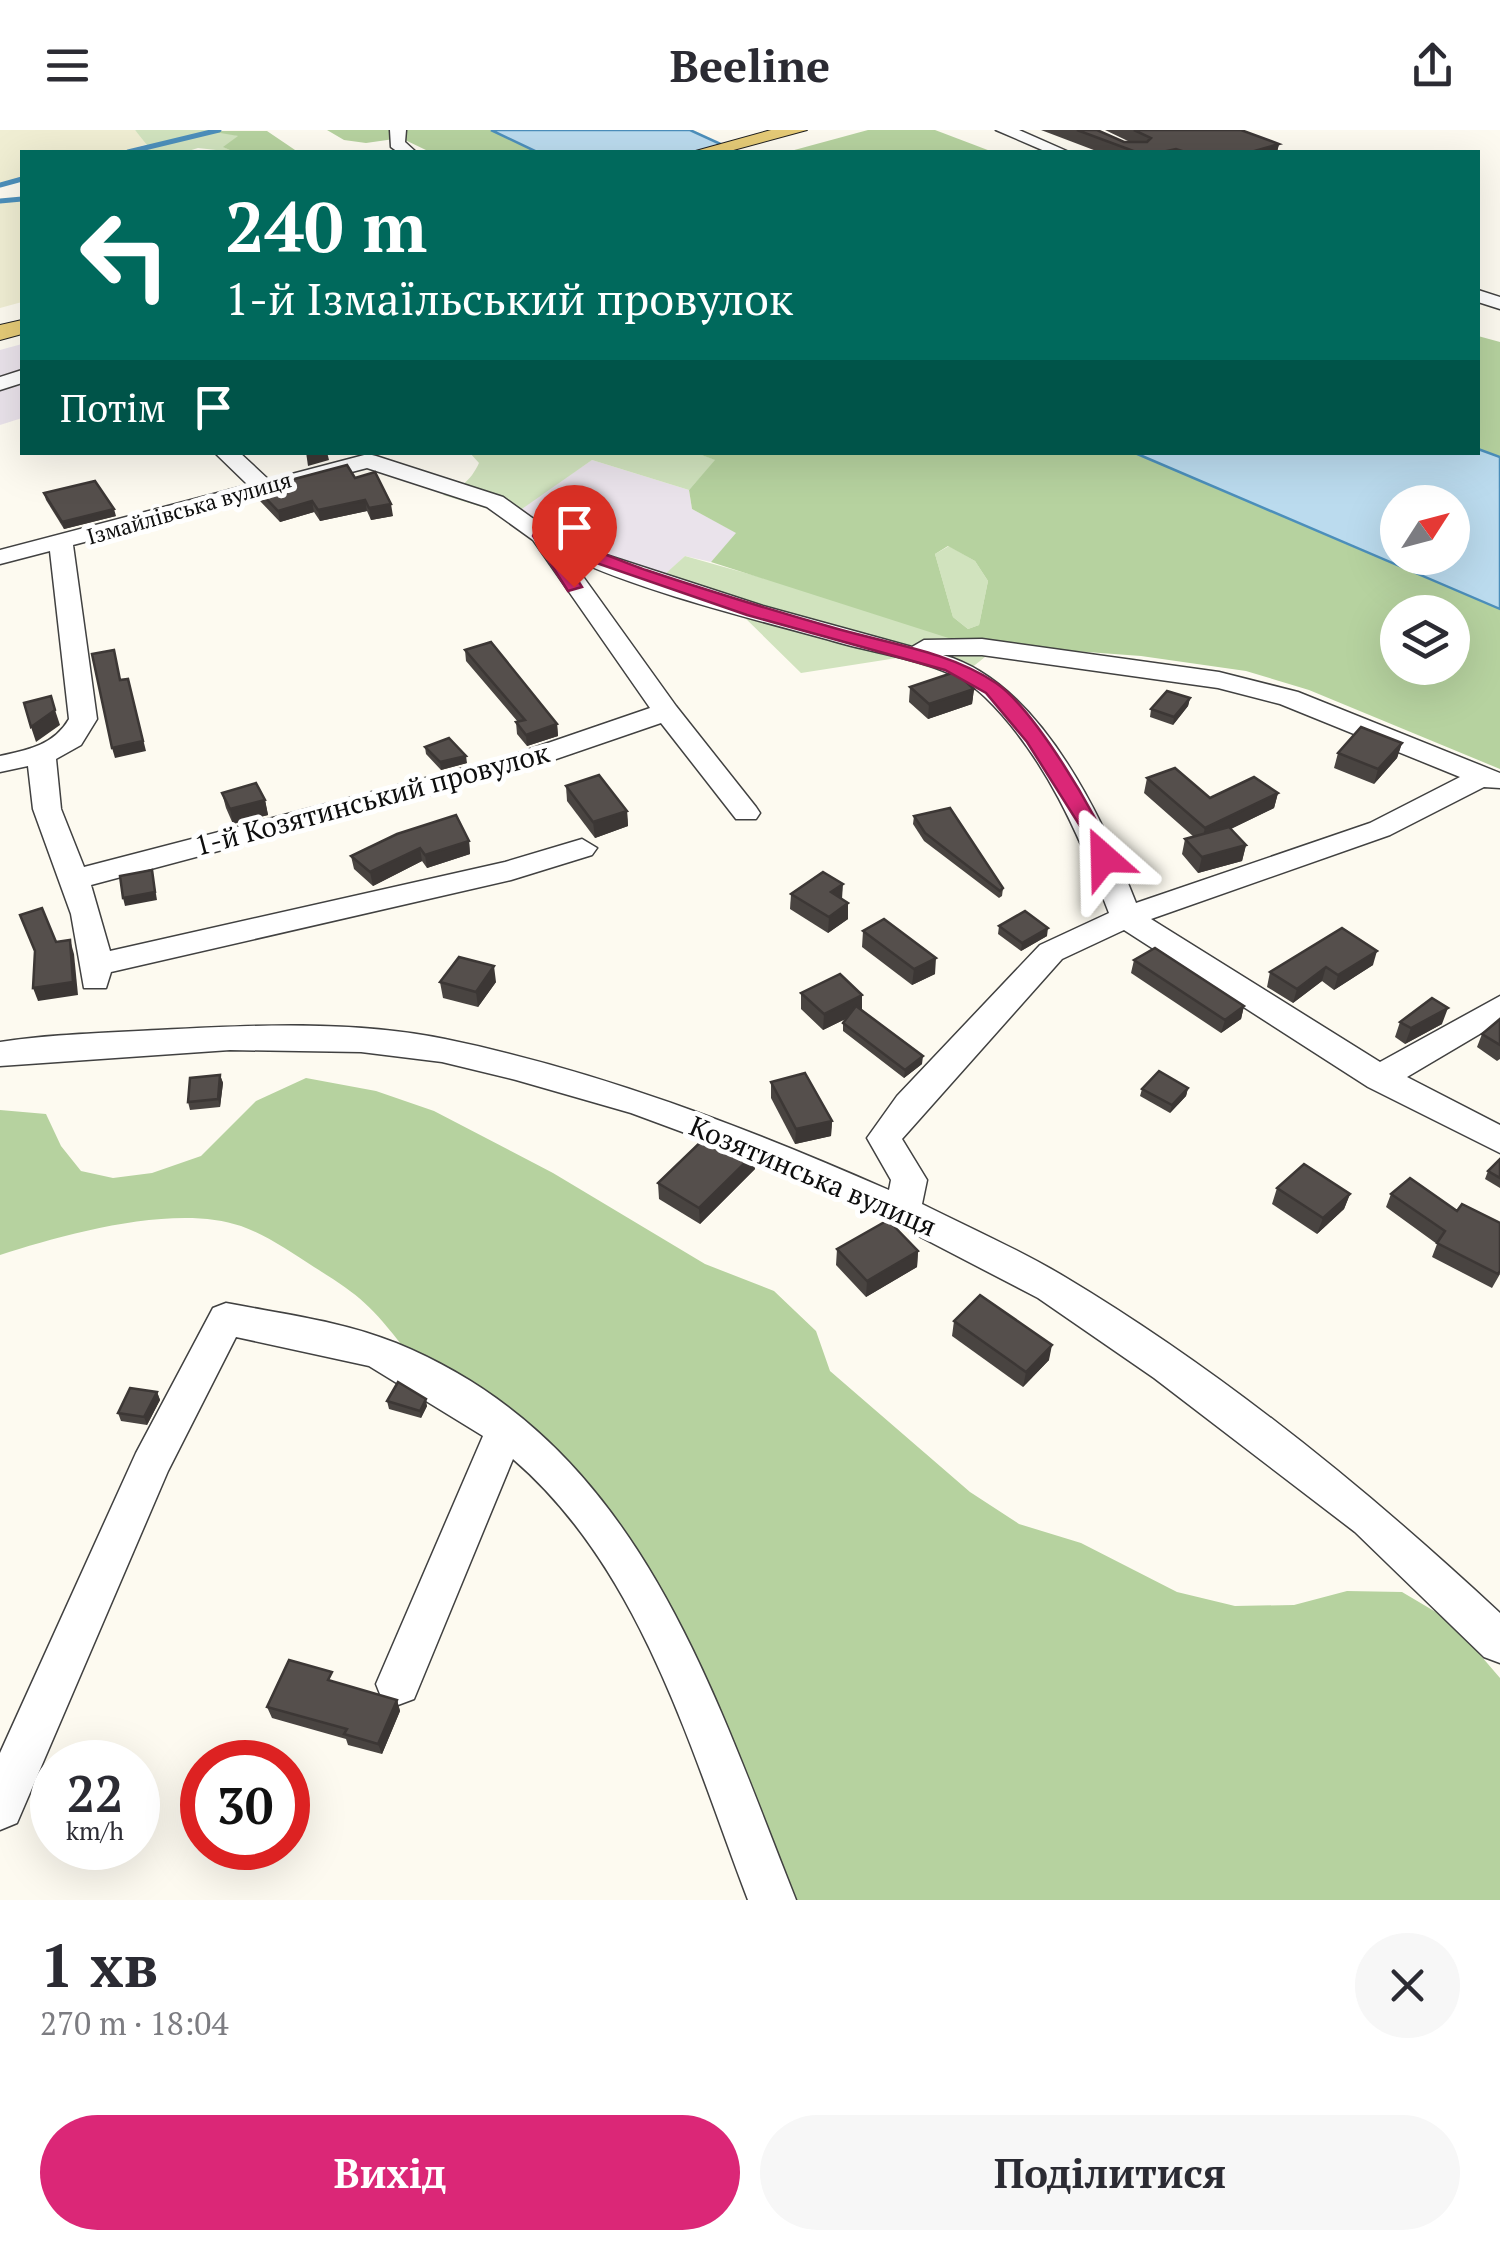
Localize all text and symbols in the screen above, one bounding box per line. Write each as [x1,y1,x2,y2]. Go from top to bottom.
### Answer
text: Beeline [670,35,830,95]
icon: menu [40,38,95,93]
icon: share [1405,38,1460,93]
text: 240 m [225,179,427,272]
icon: left [60,190,190,320]
text: 1-й Ізмаїльський провулок [225,268,793,328]
icon: arrive [186,380,241,435]
text: Потім [60,383,166,433]
street label: Ізмайлівська вулиця [83,464,295,551]
pin [532,485,617,588]
north arrow [1380,485,1470,575]
map controls [1380,485,1470,685]
icon: arrive [547,500,602,555]
button: layers [1380,595,1470,685]
street label: 1-й Козятинський провулок [190,733,554,864]
position arrow [1052,806,1156,910]
street label: Козятинська вулиця [684,1107,942,1244]
speed limit sign: 30 [180,1740,310,1870]
text: 22 [67,1760,123,1826]
text: km/h [66,1814,124,1847]
text: 1 хв [40,1925,158,2004]
button: close [1355,1933,1460,2038]
text: 270 m · 18:04 [40,2002,228,2044]
button: Вихід [40,2115,740,2230]
button: Поділитися [760,2115,1460,2230]

